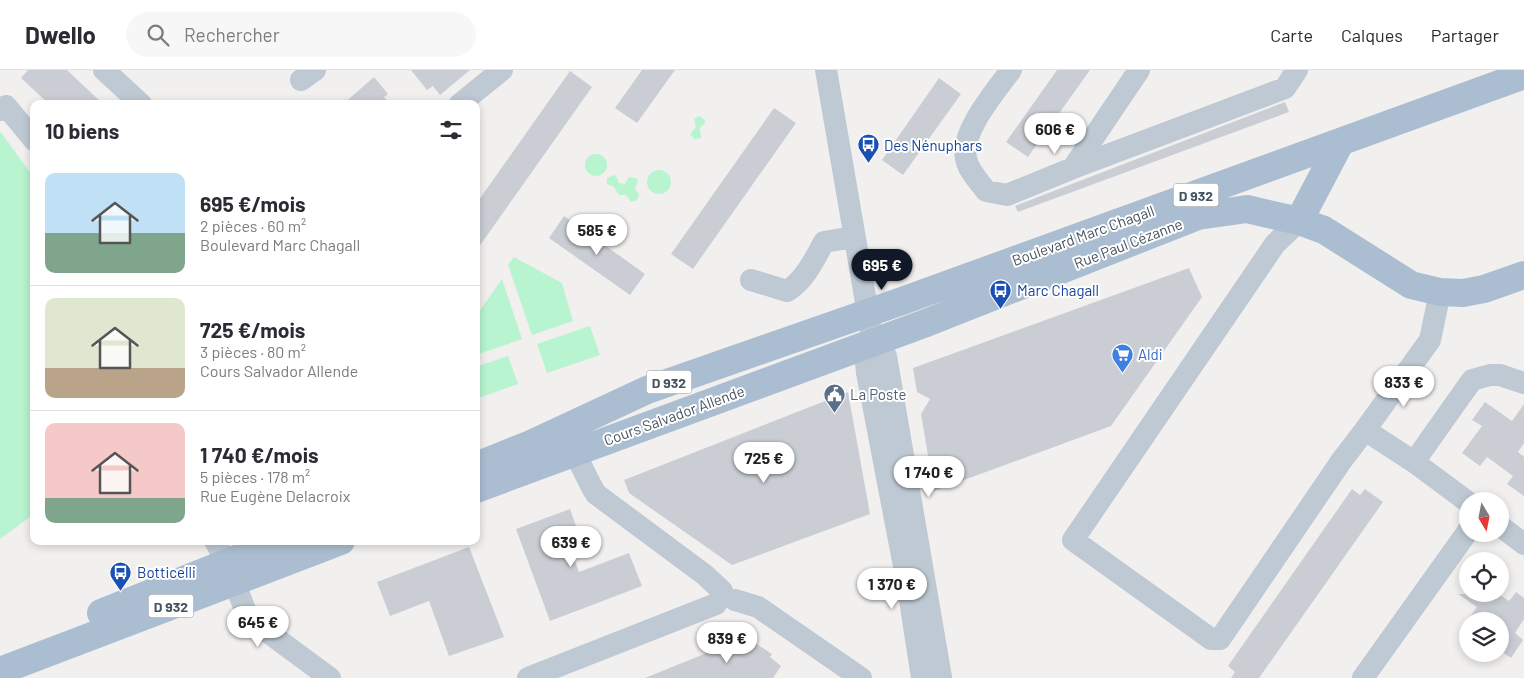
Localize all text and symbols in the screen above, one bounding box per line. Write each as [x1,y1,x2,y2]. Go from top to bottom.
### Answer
search box [126,12,476,57]
text: Dwello [25,20,96,49]
icon: search [144,21,172,49]
text: Rechercher [184,23,280,46]
text: Carte [1270,24,1313,46]
text: Calques [1341,24,1403,46]
text: Partager [1431,24,1499,46]
pin: 606 € [1020,112,1090,155]
icon: filters [437,116,465,144]
text: 10 biens [45,118,119,143]
text: 606 € [1035,119,1075,138]
bus stop icon: Des Nénuphars [856,133,880,164]
place label: Des Nénuphars [884,136,982,154]
road number: D 932 [1174,184,1218,206]
text: 695 €/mois [200,191,306,216]
icon: home [85,193,145,253]
street label: Boulevard Marc Chagall [1009,201,1157,269]
pin: 585 € [562,214,632,256]
street label: Rue Paul Cézanne [1071,214,1185,272]
text: 2 pièces · 60 m² [200,216,306,235]
text: 585 € [577,220,617,239]
text: Boulevard Marc Chagall [200,235,360,254]
pin: 695 € [847,248,917,291]
text: 695 € [862,255,902,274]
bus stop icon: Marc Chagall [989,278,1013,309]
place label: Marc Chagall [1017,281,1099,299]
text: 725 €/mois [200,317,305,342]
icon: home [85,318,145,378]
text: 3 pièces · 80 m² [200,342,306,361]
supermarket icon: Aldi [1110,342,1134,373]
place label: Aldi [1138,345,1163,363]
text: Cours Salvador Allende [200,361,358,380]
pin: 833 € [1369,366,1439,408]
road number: D 932 [646,370,692,394]
text: 833 € [1384,372,1424,391]
street label: Cours Salvador Allende [601,381,747,449]
public building icon: La Poste [822,382,846,413]
place label: La Poste [850,385,906,403]
text: 1 740 €/mois [200,442,319,467]
pin: 725 € [729,442,799,484]
icon: home [85,443,145,503]
text: 725 € [745,448,783,467]
pin: 1 740 € [883,456,975,498]
text: 1 740 € [905,462,953,481]
text: 5 pièces · 178 m² [200,467,310,486]
text: Rue Eugène Delacroix [200,486,350,505]
north arrow [1459,492,1509,542]
map controls [1459,492,1509,662]
pin: 639 € [536,526,606,568]
text: 639 € [551,532,591,551]
button: locate [1459,552,1509,602]
bus stop icon: Botticelli [109,560,133,591]
place label: Botticelli [137,563,196,581]
pin: 1 370 € [846,568,938,610]
text: 1 370 € [868,574,916,593]
road number: D 932 [148,594,194,618]
pin: 645 € [223,606,293,648]
text: 645 € [238,612,278,631]
button: layers [1459,612,1509,662]
pin: 839 € [692,622,762,664]
text: 839 € [707,628,747,647]

